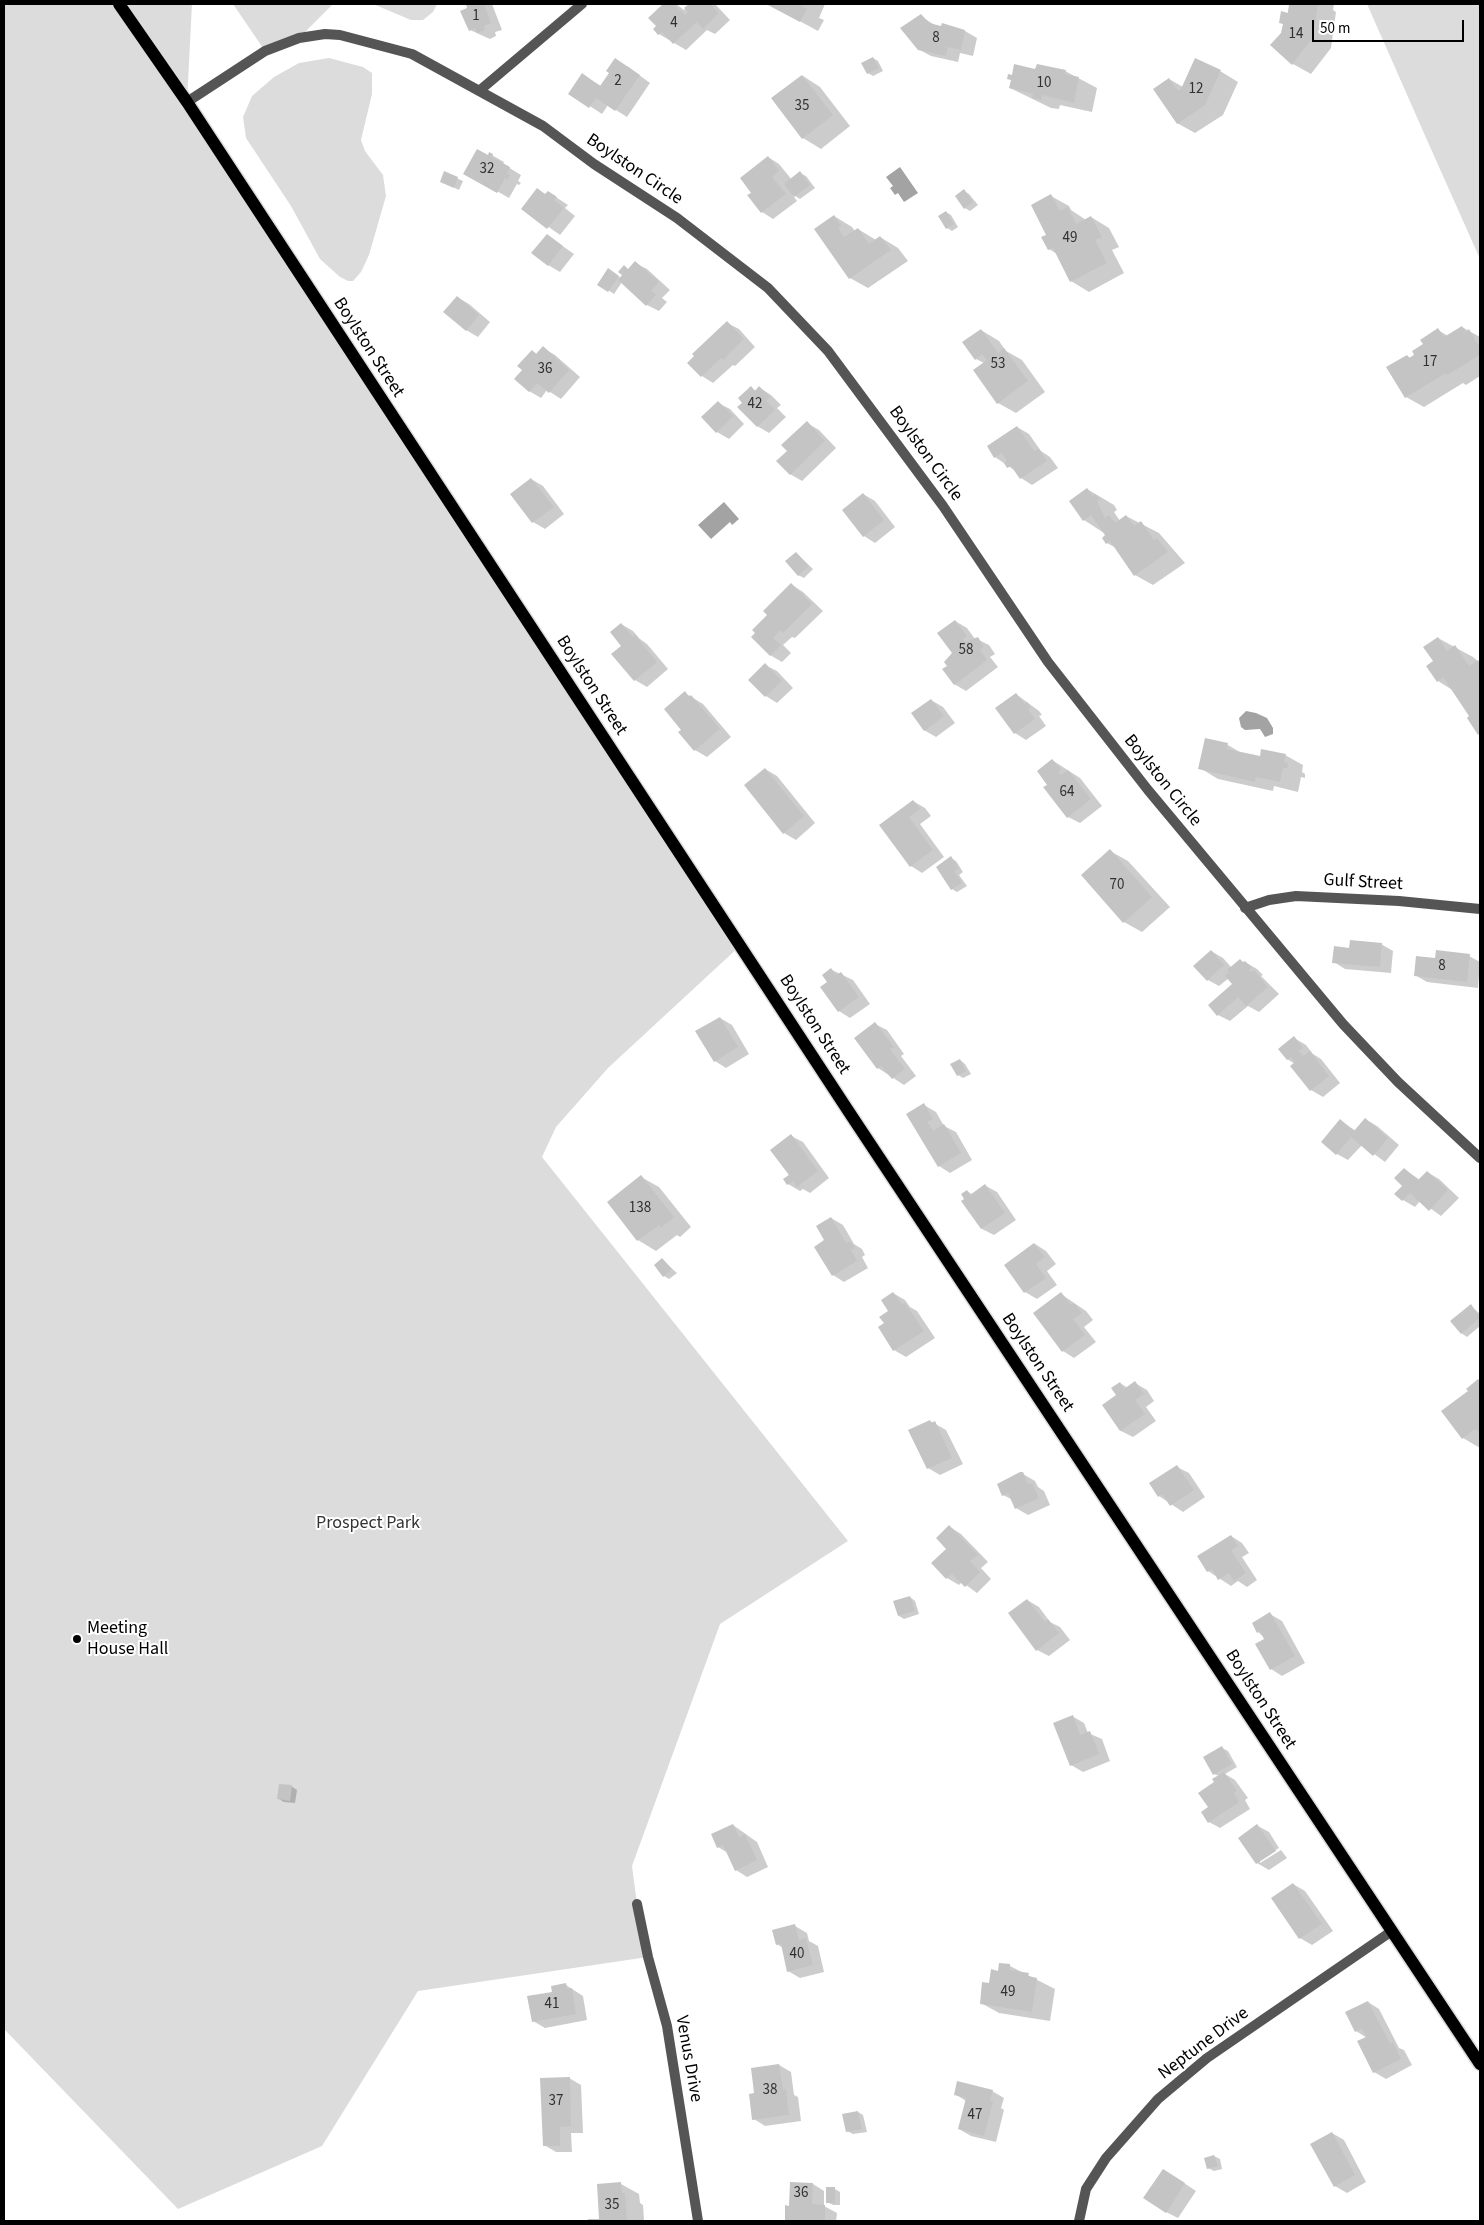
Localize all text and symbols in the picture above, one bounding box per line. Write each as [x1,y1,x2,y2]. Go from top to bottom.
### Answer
house number: 1 [472,8,480,26]
scale bar [1314,10,1466,42]
house number: 4 [670,15,678,33]
text: 50 m [1320,18,1350,39]
house number: 14 [1289,26,1303,44]
house number: 8 [932,30,940,48]
house number: 2 [614,73,622,91]
house number: 10 [1037,75,1051,93]
house number: 12 [1189,81,1203,99]
house number: 35 [795,98,809,116]
street label: Boylston Circle [582,130,686,210]
house number: 32 [480,161,494,179]
house number: 49 [1063,230,1077,248]
street label: Boylston Street [328,294,408,402]
house number: 17 [1423,354,1437,372]
house number: 53 [991,356,1005,374]
house number: 36 [538,361,552,379]
house number: 42 [748,396,762,414]
street label: Boylston Circle [883,402,967,506]
street label: Boylston Street [551,632,631,740]
house number: 58 [959,642,973,660]
street label: Boylston Circle [1118,731,1206,831]
house number: 64 [1060,784,1074,802]
street label: Gulf Street [1323,870,1403,896]
house number: 70 [1110,877,1124,895]
house number: 8 [1438,958,1446,976]
street label: Boylston Street [774,971,854,1079]
house number: 138 [629,1200,651,1218]
street label: Boylston Street [996,1309,1078,1417]
park label: Prospect Park [316,1513,420,1535]
place label: Meeting House Hall [87,1618,168,1660]
marker: Meeting House Hall [71,1633,83,1645]
street label: Boylston Street [1220,1646,1300,1754]
house number: 40 [790,1946,804,1964]
house number: 49 [1001,1984,1015,2002]
house number: 41 [545,1996,559,2014]
street label: Neptune Drive [1155,2003,1253,2085]
street label: Venus Drive [670,2014,706,2104]
house number: 38 [763,2082,777,2100]
house number: 37 [549,2093,563,2111]
house number: 47 [968,2107,982,2125]
house number: 36 [794,2185,808,2203]
house number: 35 [605,2197,619,2215]

